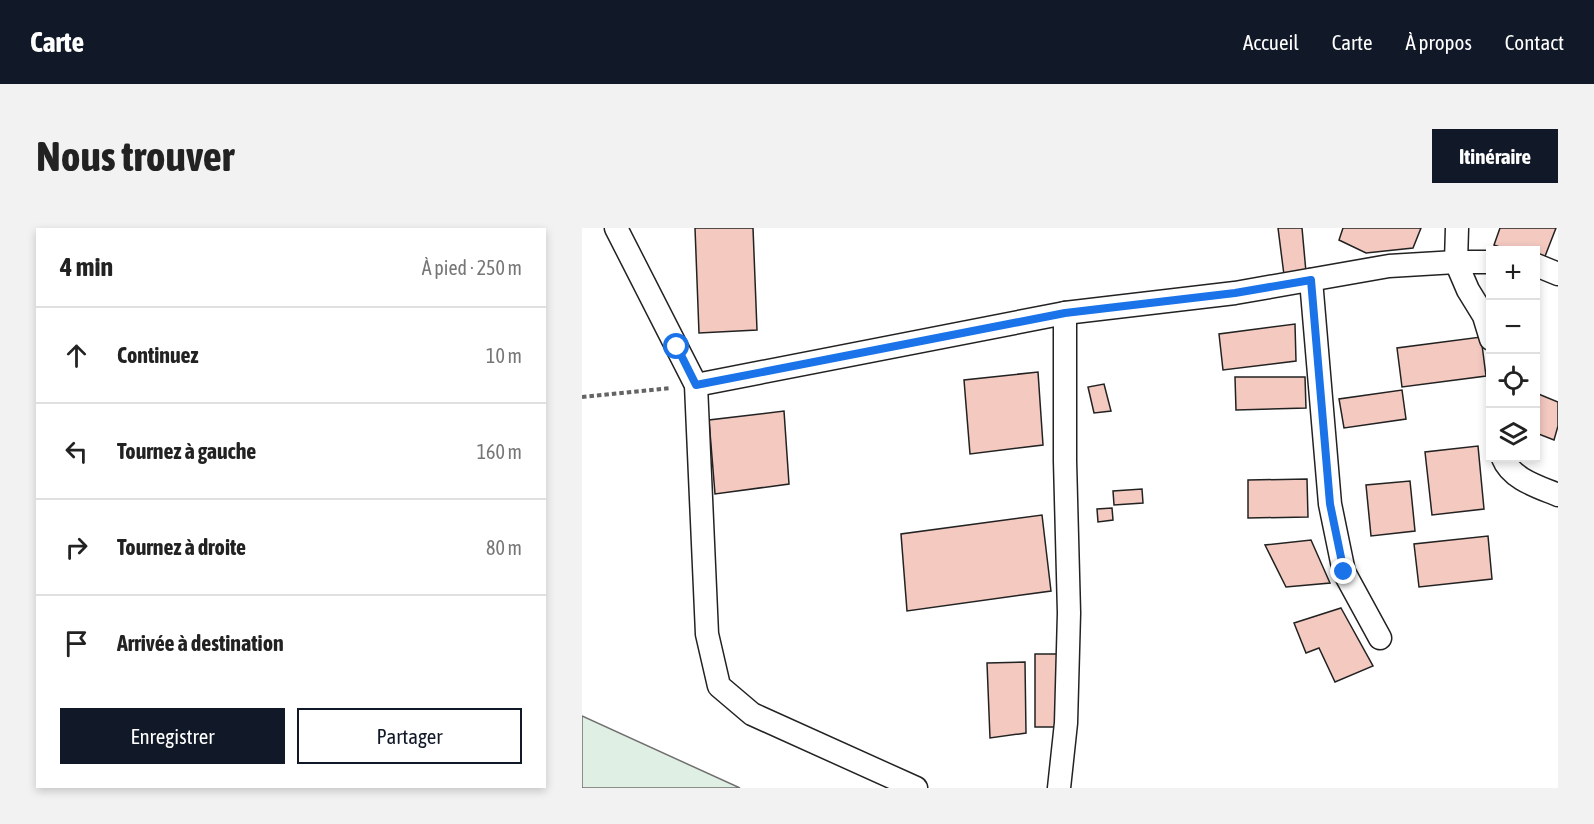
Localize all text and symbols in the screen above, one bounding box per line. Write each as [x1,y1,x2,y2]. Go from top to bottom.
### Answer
text: Carte [30,26,84,58]
text: Accueil [1243,30,1299,54]
text: Carte [1332,30,1372,54]
text: À propos [1405,30,1472,54]
text: Contact [1505,30,1564,54]
button: Itinéraire [1432,129,1558,183]
text: Nous trouver [36,132,234,180]
map controls [1486,246,1540,462]
button: + [1486,246,1540,300]
text: 4 min [60,252,113,282]
text: À pied · 250 m [422,256,522,279]
button: − [1486,300,1540,354]
route start [663,333,689,359]
icon: ahead [60,339,93,372]
text: Continuez [117,342,199,368]
text: 10 m [486,344,522,367]
button: locate [1486,354,1540,408]
button: layers [1486,408,1540,462]
icon: left [60,435,93,468]
text: Tournez à gauche [117,438,256,464]
text: 160 m [477,440,522,463]
icon: right [60,531,93,564]
text: Tournez à droite [117,534,246,560]
text: 80 m [486,536,522,559]
route end [1330,558,1356,584]
icon: arrive [60,627,93,660]
text: Arrivée à destination [117,630,284,656]
button: Enregistrer [60,708,285,764]
button: Partager [297,708,522,764]

